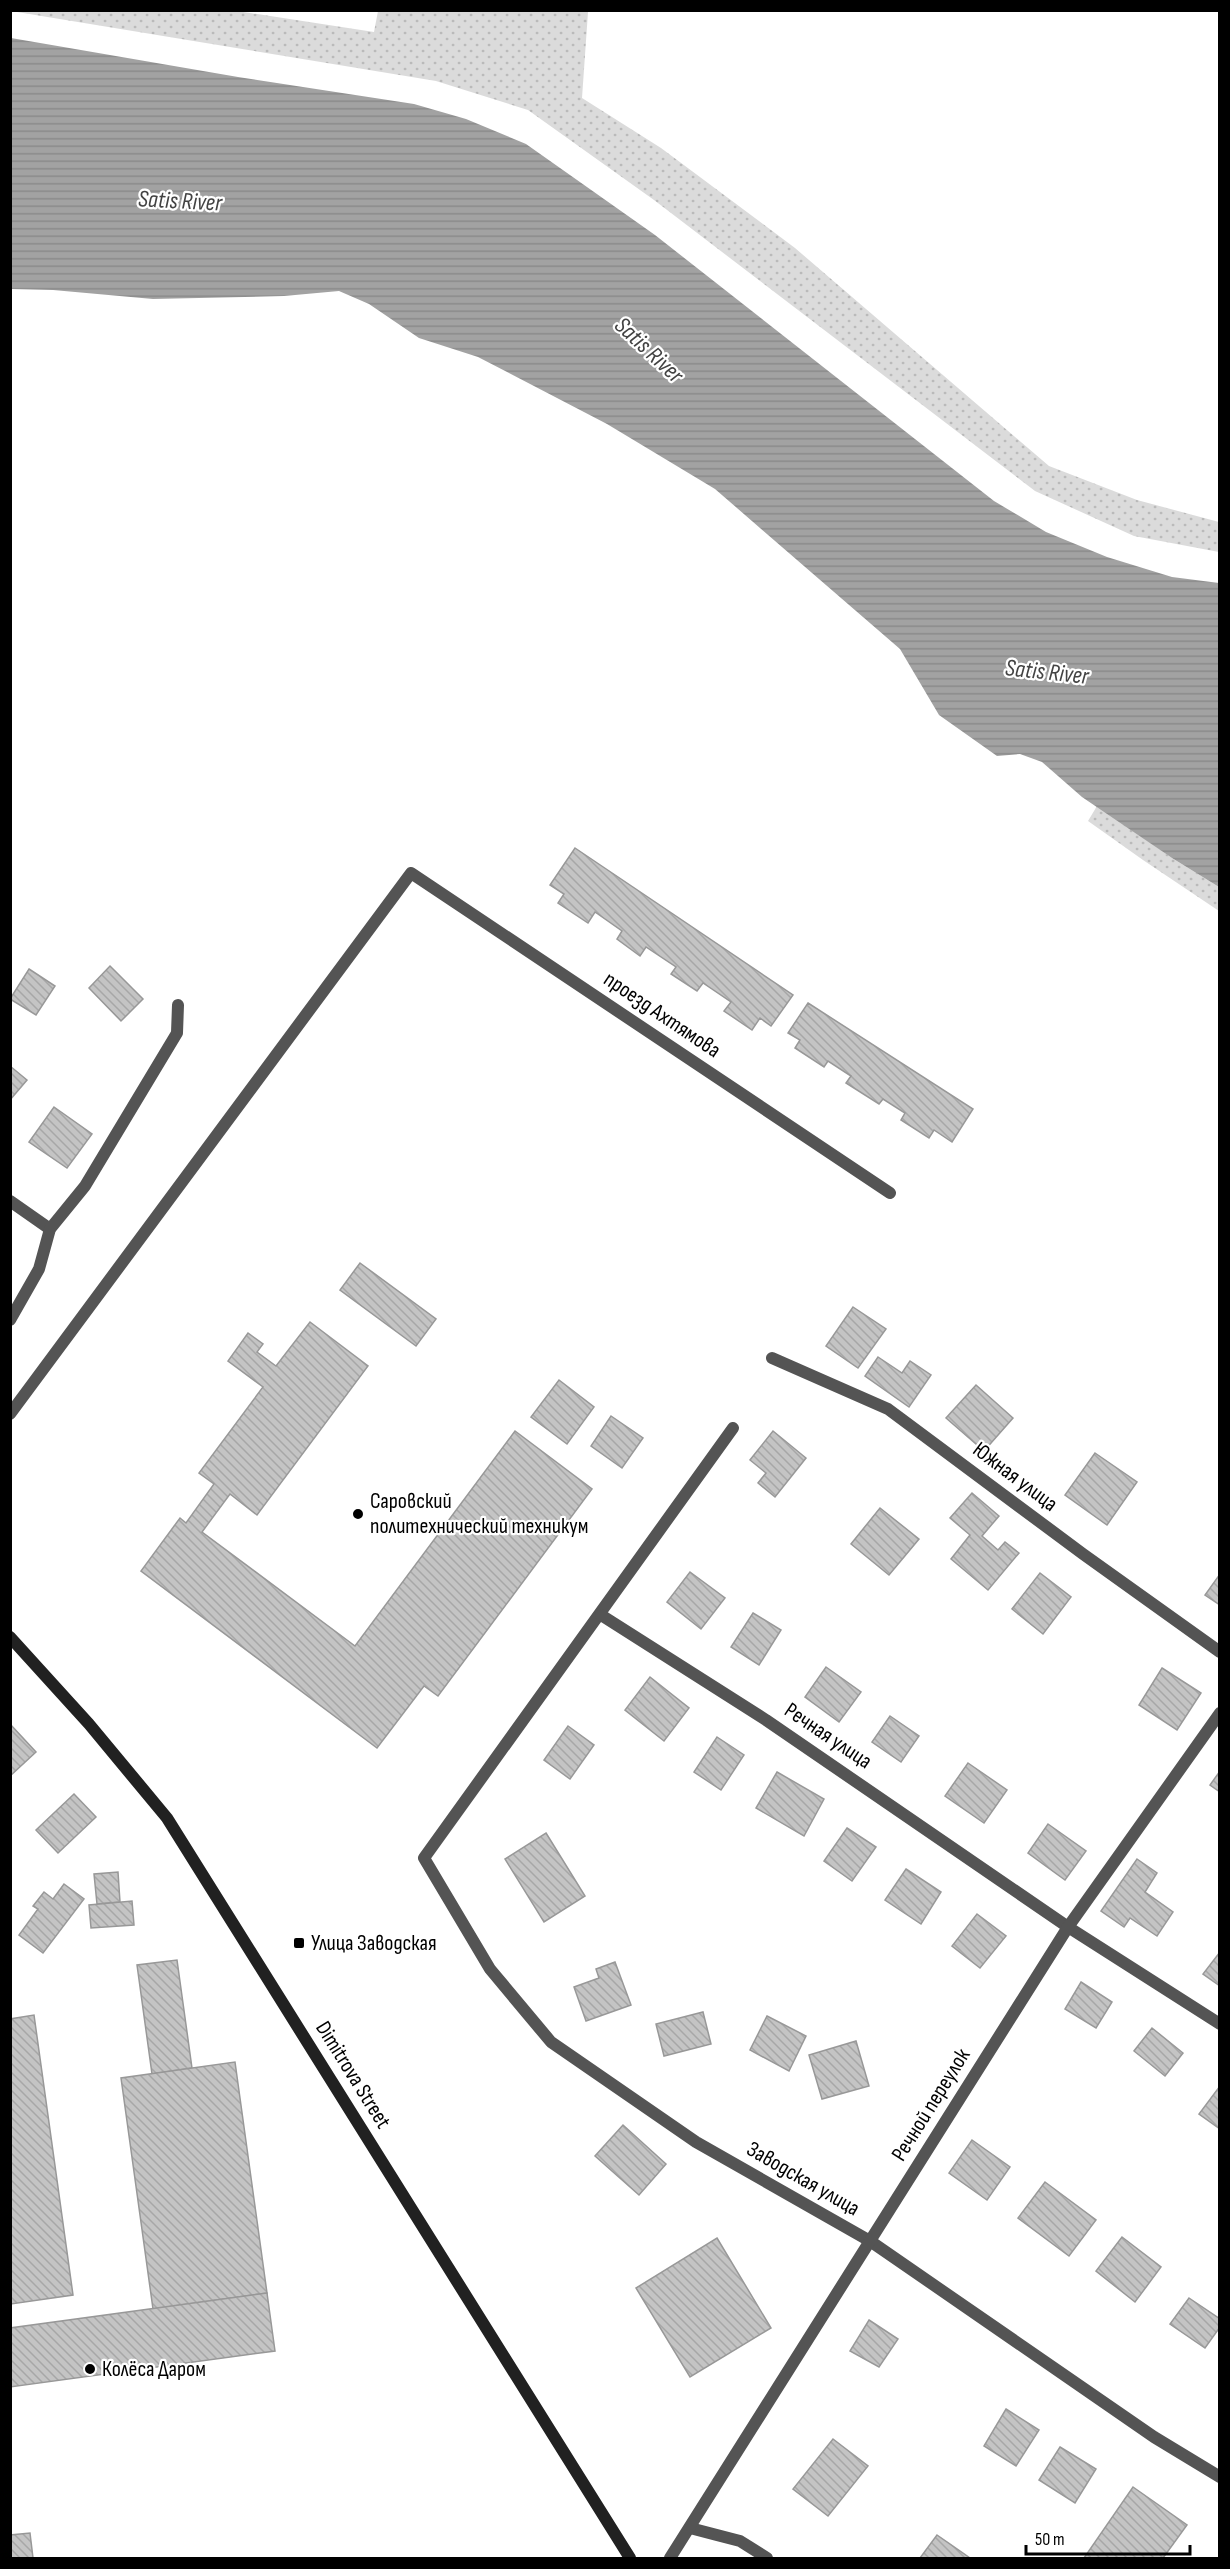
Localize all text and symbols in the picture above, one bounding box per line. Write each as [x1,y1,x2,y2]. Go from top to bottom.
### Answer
water label: Satis River [137,184,224,218]
water label: Satis River [609,311,690,390]
water label: Satis River [1004,653,1091,691]
street label: проезд Ахтямова [598,966,726,1064]
street label: Южная улица [967,1436,1063,1518]
place label: Саровский политехнический техникум [370,1488,588,1540]
marker: Саровский политехнический техникум [351,1507,365,1521]
street label: Речная улица [779,1697,877,1775]
place label: Улица Заводская [311,1930,437,1957]
marker: Улица Заводская [292,1936,306,1950]
street label: Dimitrova Street [309,2016,397,2134]
street label: Речной переулок [886,2043,977,2166]
street label: Заводская улица [742,2136,864,2222]
place label: Колёса Даром [102,2356,206,2383]
marker: Колёса Даром [83,2362,97,2376]
scale bar [1026,2518,1190,2556]
text: 50 m [1035,2529,1065,2550]

